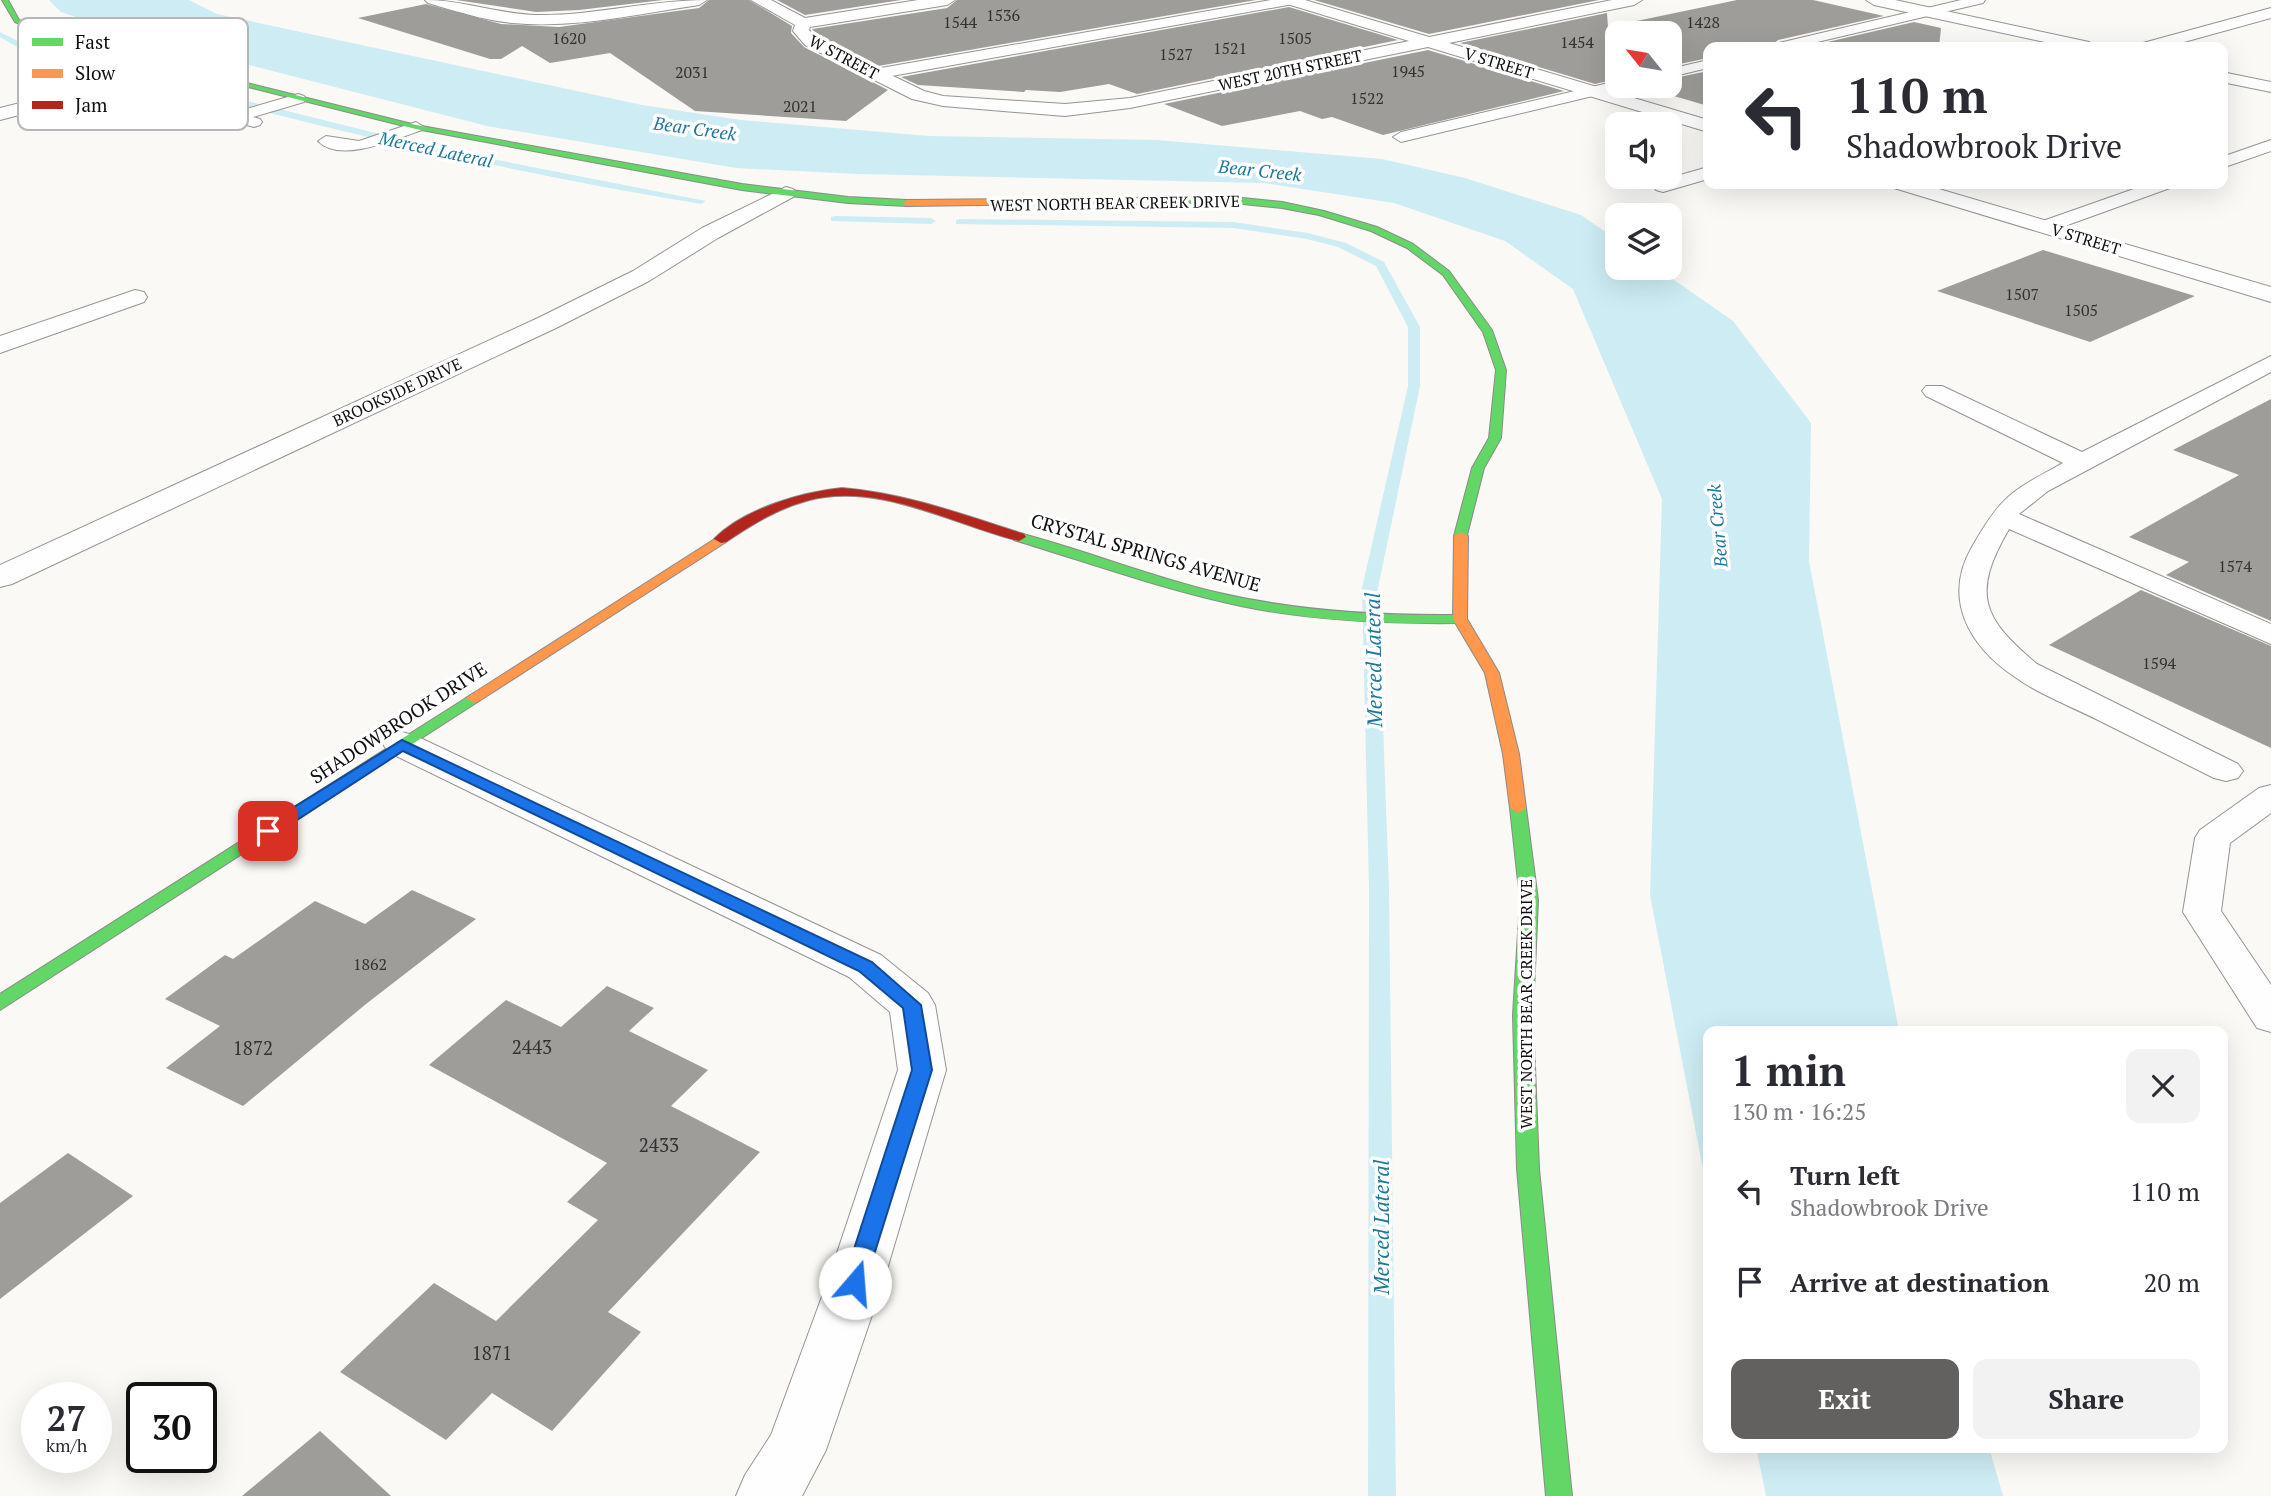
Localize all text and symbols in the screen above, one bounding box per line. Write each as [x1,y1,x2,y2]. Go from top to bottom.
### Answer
house number: 1536 [986,4,1021,26]
house number: 1544 [943,11,978,33]
house number: 1428 [1686,11,1720,33]
legend [18,18,248,130]
north arrow [1605,21,1682,98]
map controls [1605,21,1682,280]
house number: 1620 [552,27,586,49]
house number: 1505 [1278,27,1312,49]
text: Fast [75,29,110,54]
street label: W STREET [805,29,883,85]
house number: 1454 [1560,31,1595,53]
house number: 1521 [1213,37,1247,59]
street label: V STREET [1462,42,1537,84]
house number: 1527 [1159,43,1193,65]
street label: WEST 20TH STREET [1216,44,1364,96]
text: Slow [75,60,116,85]
house number: 1945 [1391,60,1425,82]
house number: 2031 [675,61,709,83]
text: 110 m [1846,62,1988,127]
icon: left [1731,70,1822,161]
house number: 1522 [1350,87,1384,109]
text: Jam [75,92,108,117]
house number: 2021 [783,95,817,117]
water label: Bear Creek [651,110,738,146]
button: sound [1605,112,1682,189]
water label: Merced Lateral [376,125,495,173]
text: Shadowbrook Drive [1846,125,2122,167]
water label: Bear Creek [1216,154,1303,186]
street label: WEST NORTH BEAR CREEK DRIVE [990,190,1240,216]
button: layers [1605,203,1682,280]
street label: V STREET [2049,218,2124,260]
house number: 1507 [2005,283,2039,305]
house number: 1505 [2064,299,2098,321]
street label: BROOKSIDE DRIVE [329,353,465,431]
water label: Bear Creek [1701,483,1733,570]
street label: CRYSTAL SPRINGS AVENUE [1028,507,1264,597]
house number: 1574 [2218,555,2253,577]
water label: Merced Lateral [1358,592,1388,729]
house number: 1594 [2142,652,2177,674]
street label: SHADOWBROOK DRIVE [305,655,491,789]
pin [238,801,298,861]
icon: arrive [249,812,287,850]
street label: WEST NORTH BEAR CREEK DRIVE [1515,879,1537,1129]
house number: 1862 [353,953,387,975]
house number: 2443 [512,1034,552,1059]
house number: 1872 [233,1035,273,1060]
text: 1 min [1731,1042,1846,1098]
button: close [2126,1049,2200,1123]
text: 130 m · 16:25 [1731,1096,1866,1127]
house number: 2433 [639,1132,679,1157]
text: Turn left [1790,1158,1900,1192]
water label: Merced Lateral [1367,1159,1395,1295]
icon: left [1731,1172,1769,1210]
text: 110 m [2130,1174,2200,1208]
text: Shadowbrook Drive [1790,1192,1989,1223]
position arrow [818,1246,892,1320]
icon: arrive [1731,1263,1769,1301]
text: Arrive at destination [1790,1265,2049,1299]
text: 20 m [2144,1265,2200,1299]
house number: 1871 [472,1340,512,1365]
button: Exit [1731,1359,1959,1439]
button: Share [1973,1359,2200,1439]
speed limit sign: 30 [126,1382,217,1473]
text: 27 [47,1395,86,1441]
text: km/h [46,1433,87,1457]

